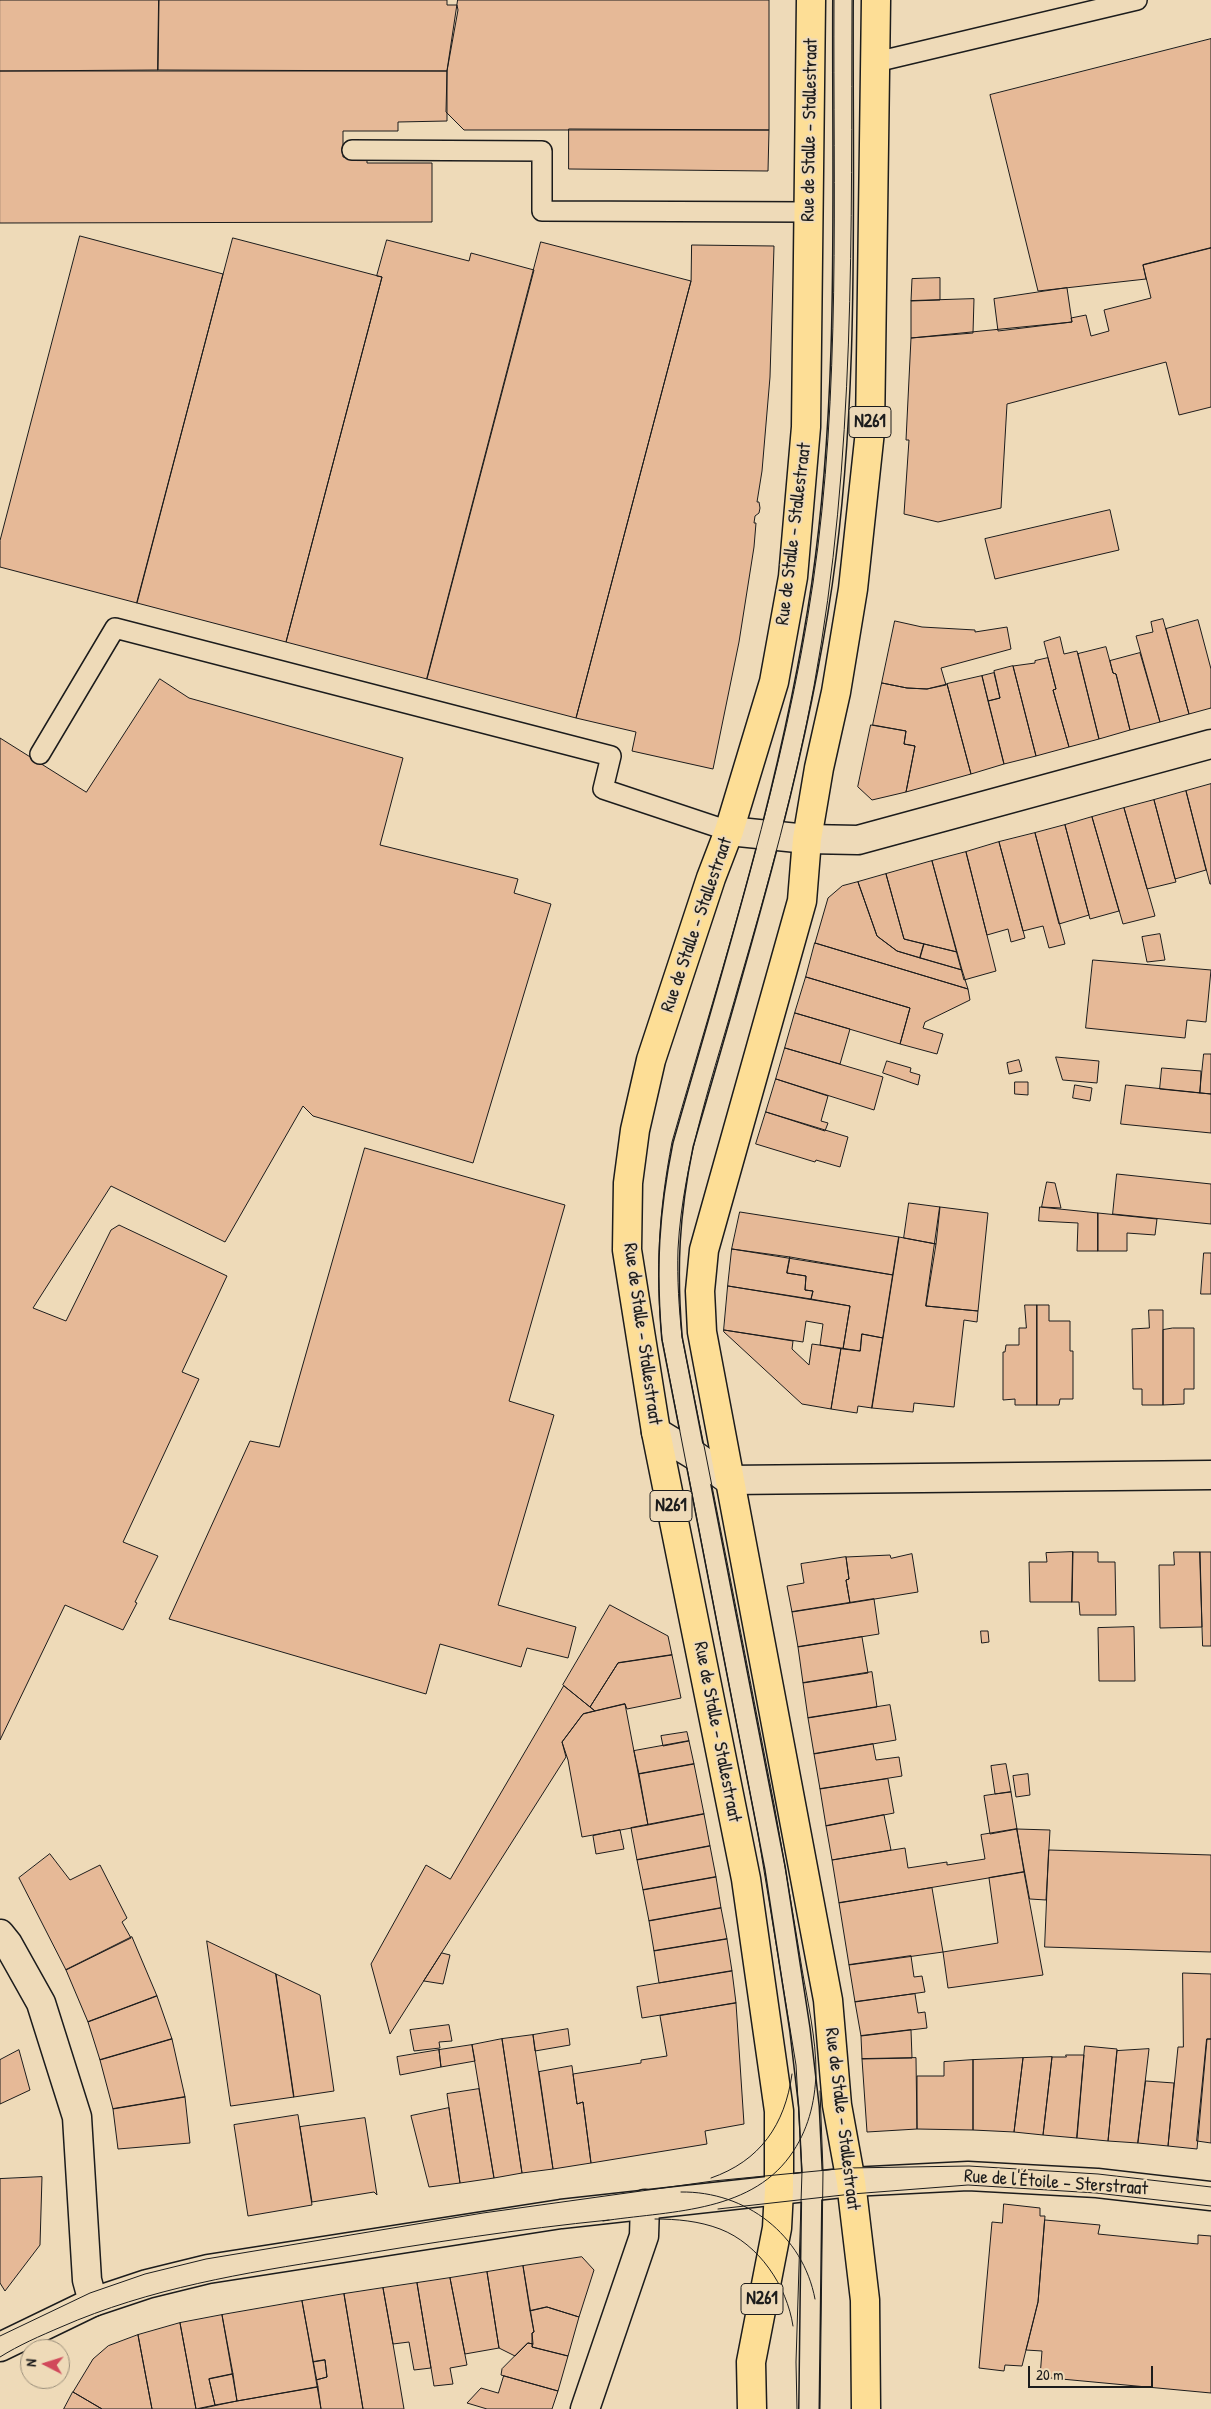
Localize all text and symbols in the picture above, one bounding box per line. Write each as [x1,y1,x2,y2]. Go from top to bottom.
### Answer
street label: Rue de Stalle - Stallestraat [797,38,823,222]
road number: N261 [849,407,891,438]
street label: Rue de Stalle - Stallestraat [772,442,816,626]
street label: Rue de Stalle - Stallestraat [656,835,738,1015]
street label: Rue de Stalle - Stallestraat [618,1242,666,1426]
road number: N261 [650,1490,692,1522]
street label: Rue de Stalle - Stallestraat [688,1640,746,1824]
street label: Rue de Stalle - Stallestraat [820,2027,864,2211]
street label: Rue de l'Étoile - Sterstraat [963,2165,1149,2201]
road number: N261 [741,2284,783,2314]
north arrow [20,2339,70,2389]
scale bar [1031,2356,1156,2388]
text: N [21,2358,40,2367]
text: 20 m [1036,2364,1063,2385]

